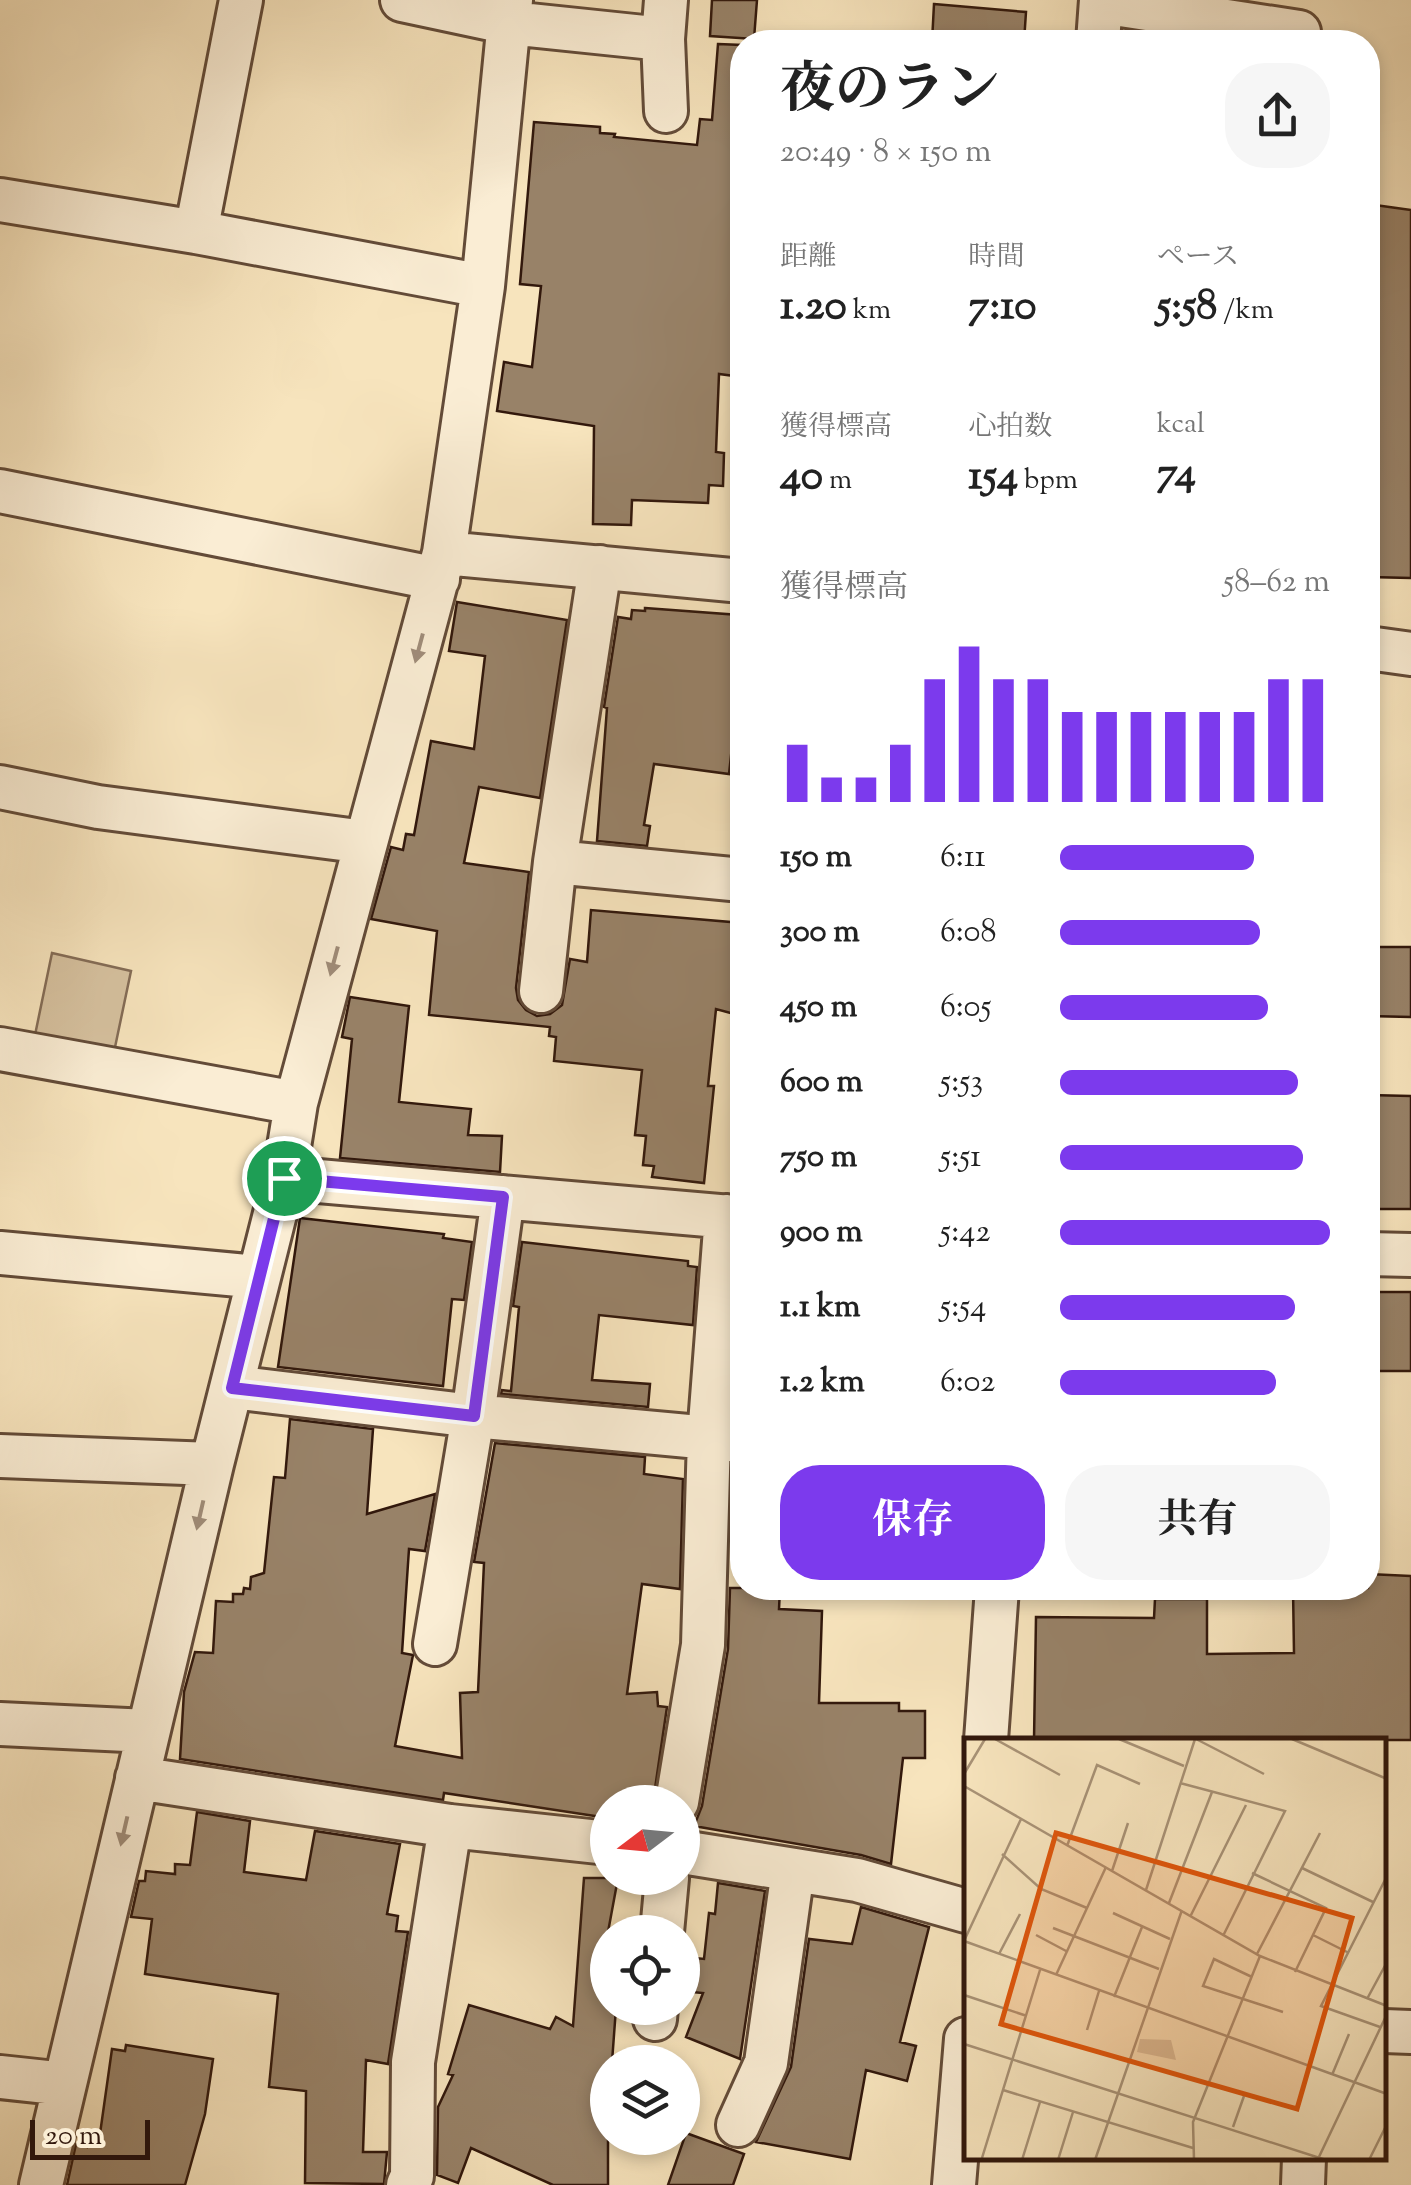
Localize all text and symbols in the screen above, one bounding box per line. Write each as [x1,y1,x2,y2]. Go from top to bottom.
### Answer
text: 夜のラン [780,53,1000,132]
button: share [1225,63,1330,168]
text: 20:49 · 8 × 150 m [780,130,992,176]
text: 距離 [780,238,836,278]
text: 時間 [968,238,1024,278]
text: ペース [1157,238,1239,278]
text: 1.20 [780,278,847,338]
text: 7:10 [968,278,1036,338]
text: 5:58 [1157,278,1217,338]
text: km [847,291,891,331]
text: /km [1217,291,1274,331]
text: kcal [1157,405,1205,445]
text: 獲得標高 [780,408,892,448]
text: 心拍数 [968,408,1052,448]
text: 74 [1157,445,1196,505]
text: 40 [780,448,823,508]
text: 154 [968,448,1018,508]
text: m [823,461,852,501]
text: bpm [1018,461,1078,501]
text: 58–62 m [1223,560,1330,606]
text: 獲得標高 [780,566,908,612]
one-way arrow [411,633,426,664]
text: 150 m [780,835,852,881]
text: 6:11 [940,835,986,881]
text: 300 m [780,910,860,956]
text: 6:08 [940,910,997,956]
one-way arrow [325,946,341,977]
text: 450 m [780,985,857,1031]
text: 6:05 [940,985,991,1031]
text: 600 m [780,1060,863,1106]
text: 5:53 [940,1060,983,1106]
text: 750 m [780,1135,857,1181]
text: 5:51 [940,1135,981,1181]
pin [242,1136,327,1221]
icon: arrive [257,1151,312,1206]
text: 900 m [780,1210,863,1256]
text: 5:42 [940,1210,990,1256]
text: 1.1 km [780,1285,861,1331]
text: 5:54 [940,1285,986,1331]
text: 1.2 km [780,1360,865,1406]
text: 6:02 [940,1360,995,1406]
button: 保存 [780,1465,1045,1580]
button: 共有 [1065,1465,1330,1580]
one-way arrow [192,1500,207,1531]
inset map [964,1738,1386,2160]
north arrow [590,1785,700,1895]
map controls [590,1785,700,2155]
one-way arrow [116,1816,131,1847]
button: locate [590,1915,700,2025]
button: layers [590,2045,700,2155]
scale bar [30,2115,150,2160]
text: 20 m [45,2117,102,2157]

